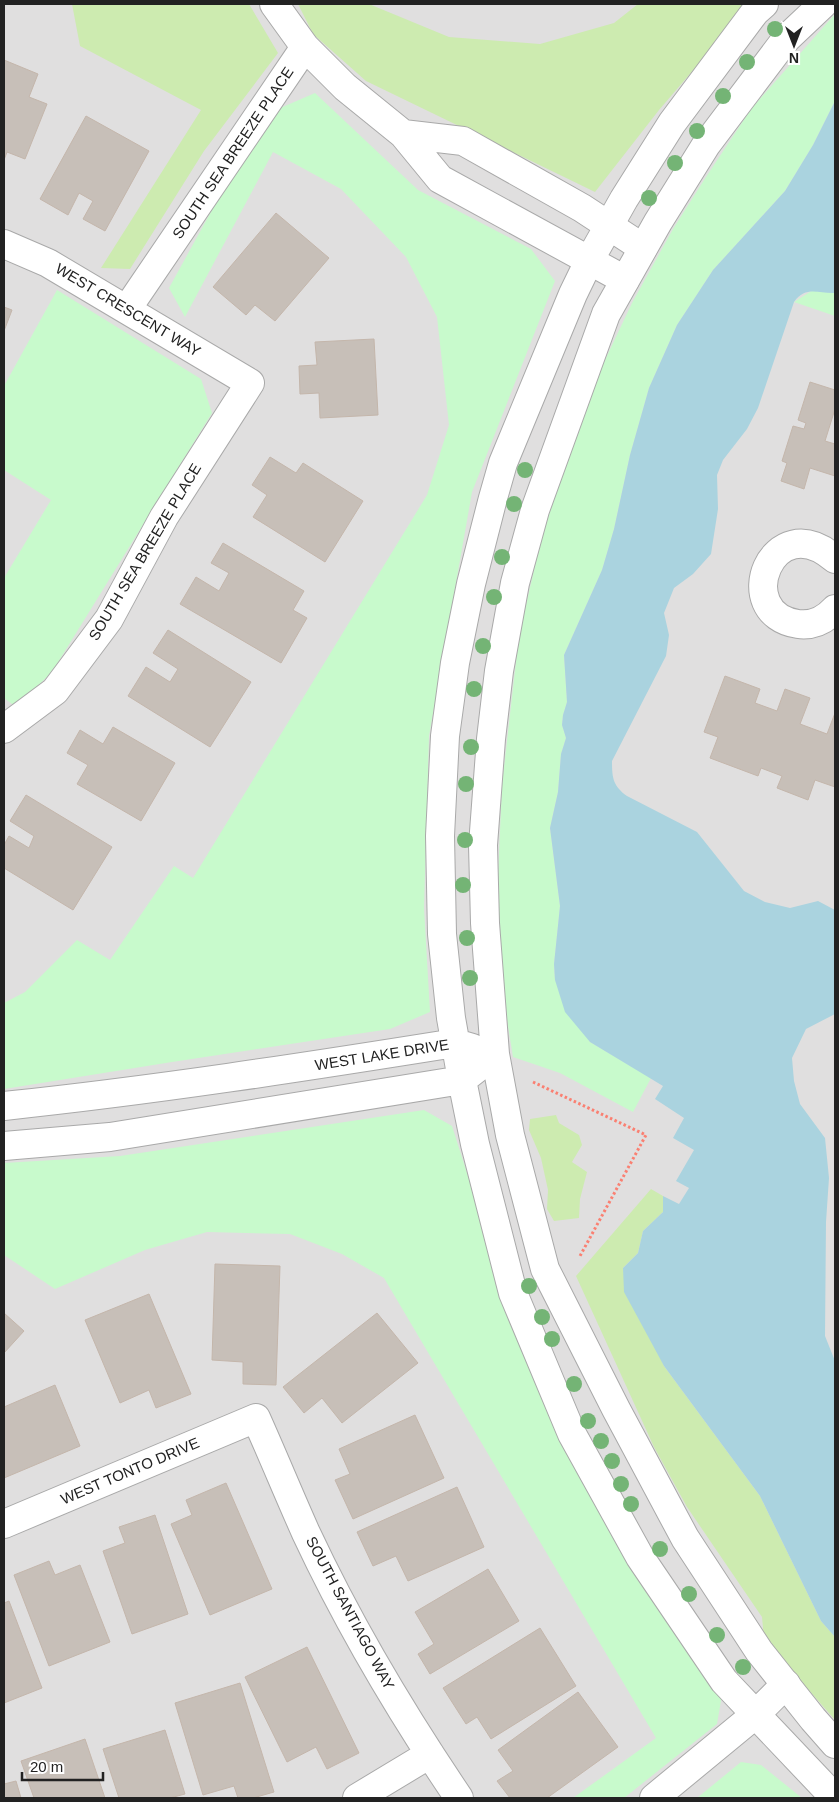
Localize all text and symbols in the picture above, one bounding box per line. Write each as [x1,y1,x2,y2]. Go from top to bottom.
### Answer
north arrow [769,20,819,70]
text: N [789,50,799,66]
street label: SOUTH SEA BREEZE PLACE [169,64,297,242]
street label: WEST CRESCENT WAY [53,260,204,360]
street label: SOUTH SEA BREEZE PLACE [85,460,204,643]
street label: WEST LAKE DRIVE [314,1036,450,1074]
street label: WEST TONTO DRIVE [58,1434,202,1507]
street label: SOUTH SANTIAGO WAY [303,1533,398,1692]
scale bar [22,1750,104,1782]
text: 20 m [30,1758,63,1775]

